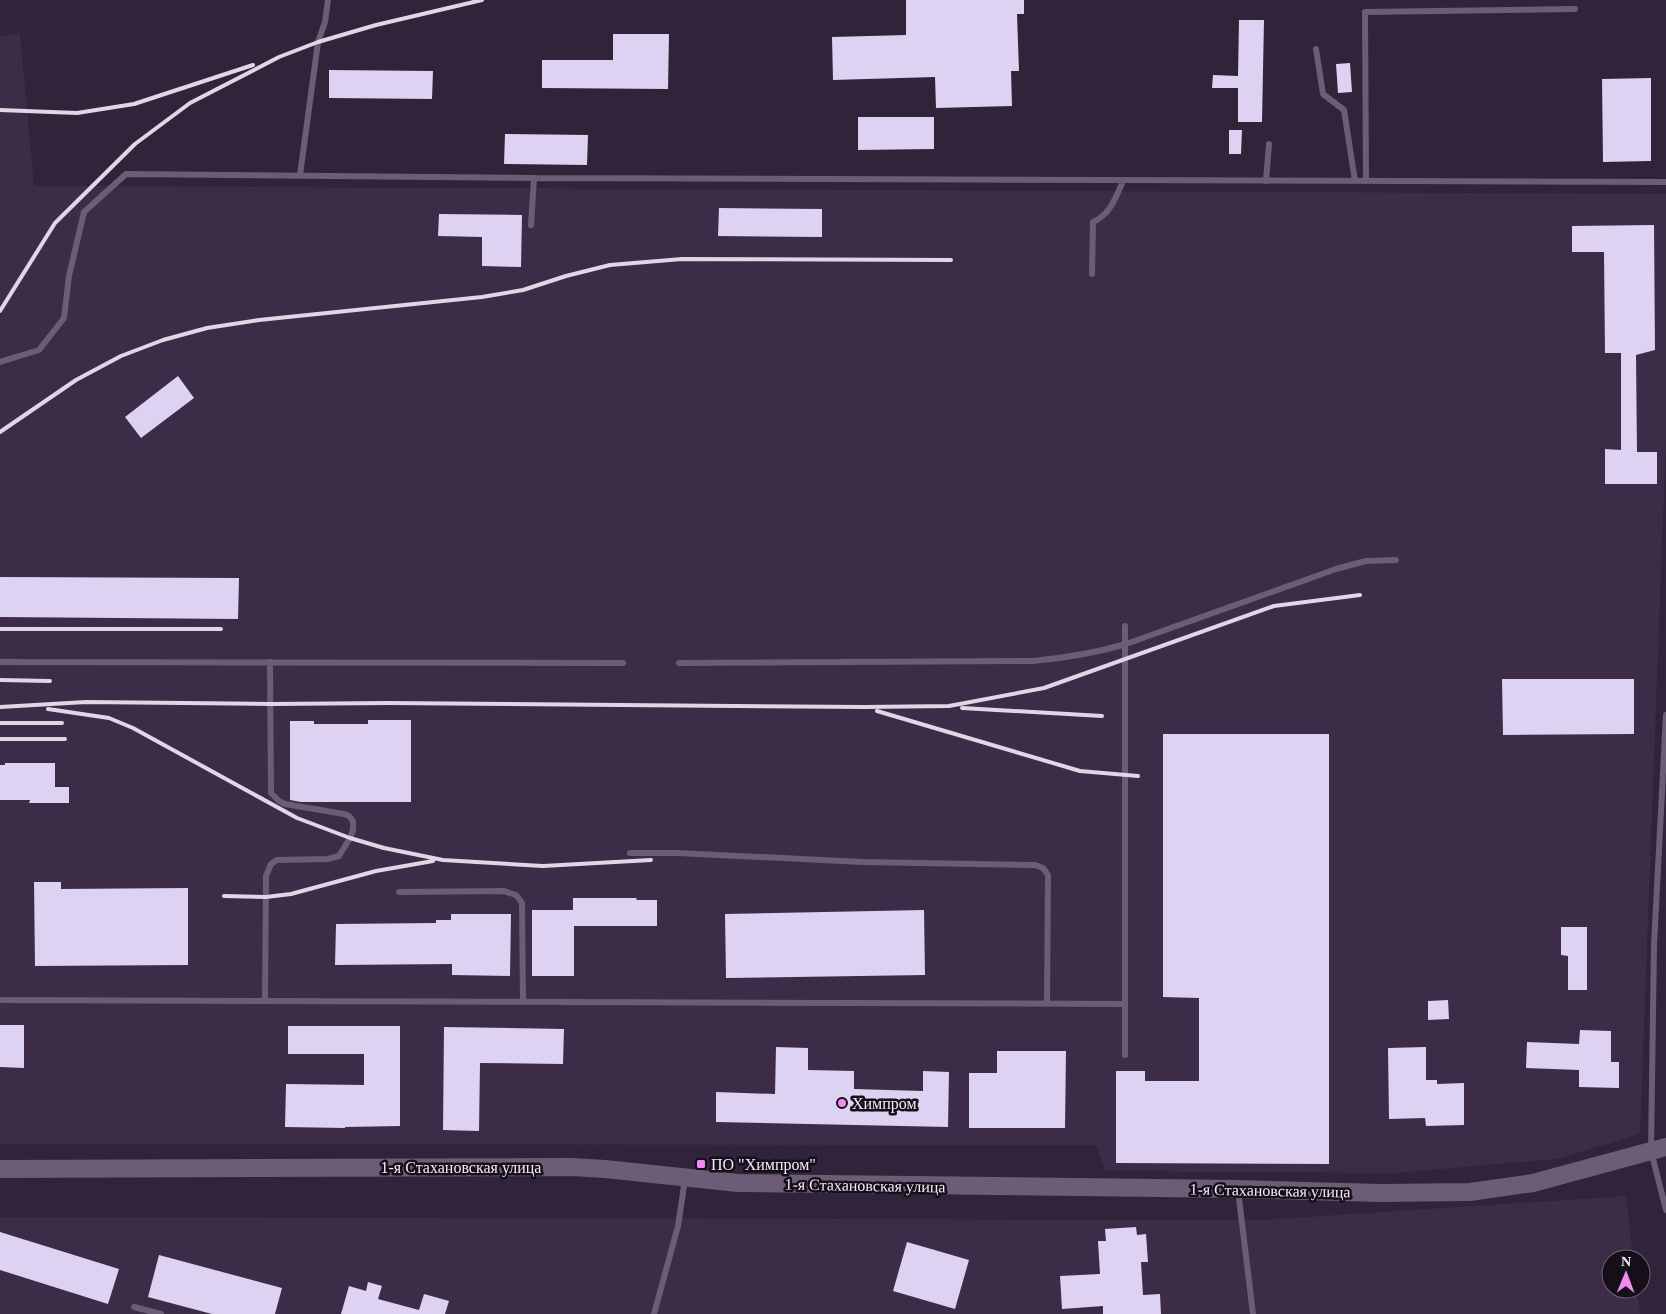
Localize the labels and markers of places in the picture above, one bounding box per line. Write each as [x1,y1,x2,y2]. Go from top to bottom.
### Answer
place label: Химпром [852,1095,917,1113]
marker: Химпром [836,1097,848,1109]
place label: ПО "Химпром" [711,1156,816,1174]
marker: ПО "Химпром" [695,1158,707,1170]

